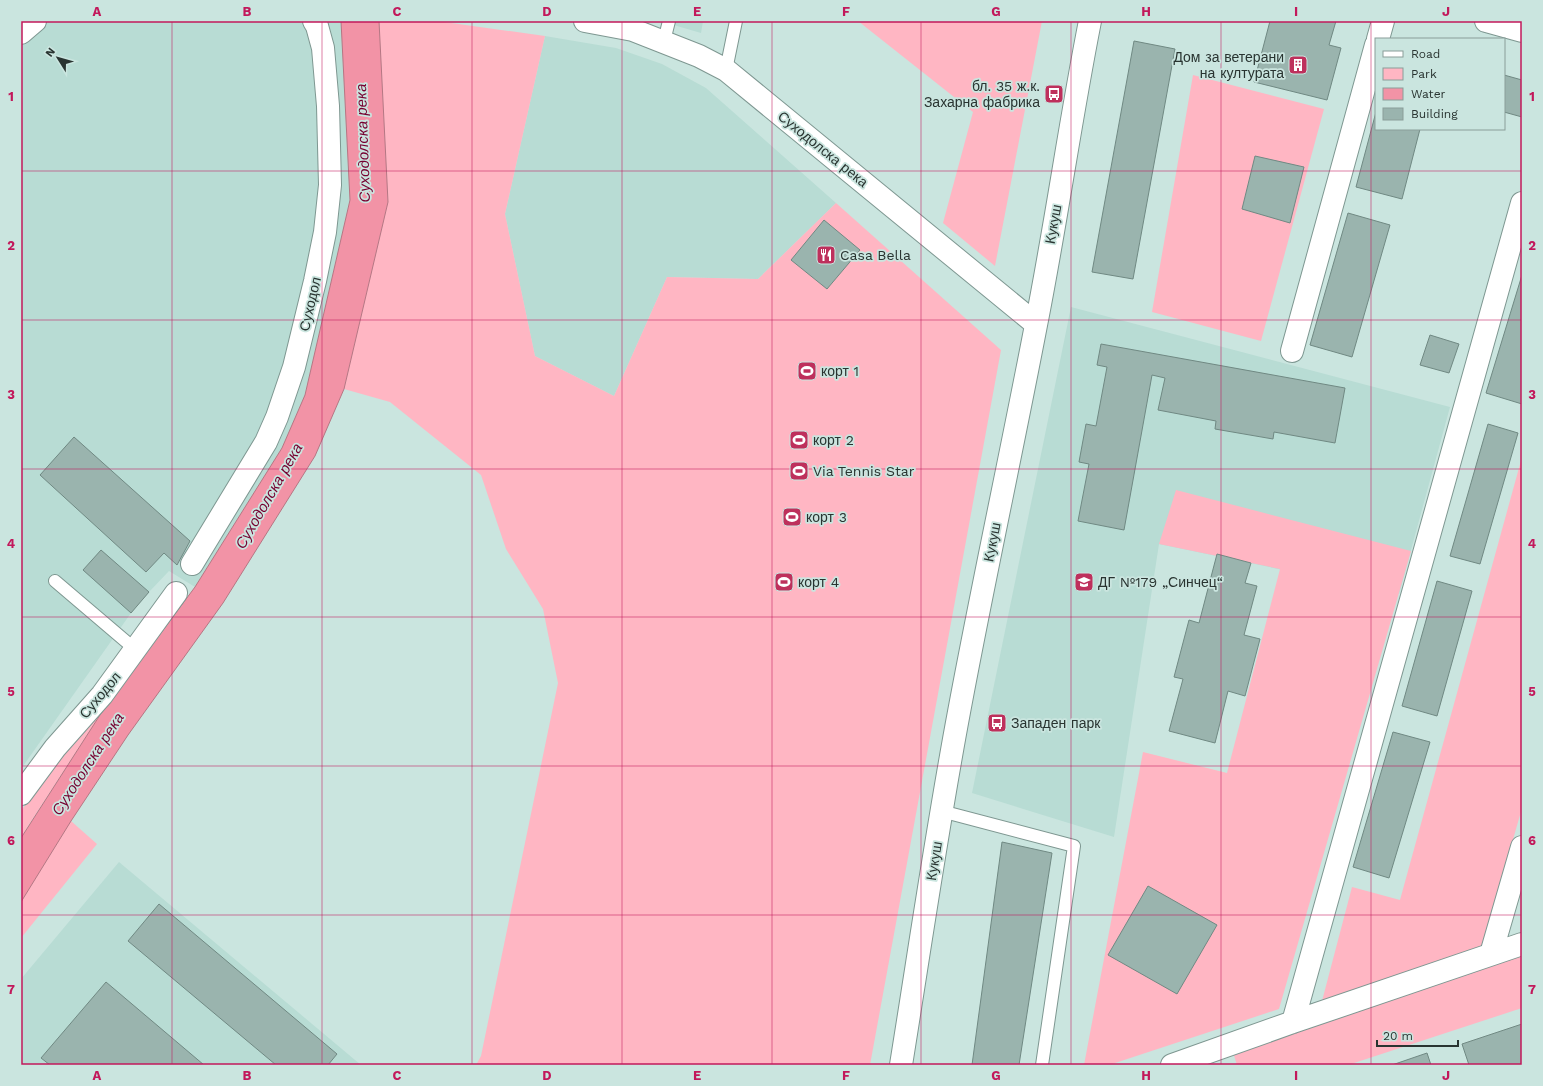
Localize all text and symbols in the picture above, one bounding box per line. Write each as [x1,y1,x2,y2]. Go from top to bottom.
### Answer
text: A [93,4,102,19]
text: B [243,4,252,19]
text: C [393,4,402,19]
text: D [542,4,552,19]
text: E [693,4,701,19]
text: F [842,4,850,19]
text: G [991,4,1001,19]
text: H [1141,4,1151,19]
text: I [1294,4,1298,19]
text: J [1442,4,1450,19]
north arrow [38,38,78,78]
legend [1375,38,1505,130]
text: N [43,45,58,59]
text: Road [1411,47,1440,61]
place label: Дом за ветерани на културата [1173,49,1284,81]
building icon: Дом за ветерани на културата [1287,54,1309,76]
text: Park [1411,67,1437,81]
place label: бл. 35 ж.к. Захарна фабрика [924,78,1040,110]
water label: Суходолска река [352,83,374,203]
bus stop icon: бл. 35 ж.к. Захарна фабрика [1043,83,1065,105]
text: Water [1411,87,1446,101]
text: 1 [8,89,14,104]
text: 1 [1529,89,1535,104]
text: Building [1411,107,1458,121]
street label: Суходолска река [775,108,871,190]
street label: Кукуш [1042,203,1064,245]
text: 2 [7,238,15,253]
text: 2 [1528,238,1536,253]
restaurant icon: Casa Bella [815,244,837,266]
place label: Casa Bella [840,247,911,263]
street label: Суходол [296,275,324,333]
sports icon: корт 1 [796,360,818,382]
place label: корт 1 [821,363,859,379]
text: 3 [7,387,15,402]
text: 3 [1528,387,1536,402]
sports icon: корт 2 [788,429,810,451]
place label: корт 2 [813,432,854,448]
water label: Суходолска река [232,440,306,552]
sports icon: Via Tennis Star [788,460,810,482]
place label: Via Tennis Star [813,463,915,479]
sports icon: корт 3 [781,506,803,528]
place label: корт 3 [806,509,847,525]
street label: Кукуш [980,521,1004,563]
text: 4 [7,536,16,551]
text: 4 [1528,536,1537,551]
sports icon: корт 4 [773,571,795,593]
school or university icon: ДГ №179 „Синчец“ [1073,571,1095,593]
place label: корт 4 [798,574,839,590]
place label: ДГ №179 „Синчец“ [1098,574,1223,590]
street label: Суходол [76,669,124,721]
text: 5 [7,684,15,699]
text: 5 [1528,684,1536,699]
water label: Суходолска река [48,709,128,819]
bus stop icon: Западен парк [986,712,1008,734]
place label: Западен парк [1011,715,1101,731]
text: 6 [7,833,15,848]
text: 6 [1528,833,1536,848]
street label: Кукуш [923,840,945,882]
text: 7 [7,982,15,997]
text: 7 [1528,982,1536,997]
scale bar [1377,1022,1458,1048]
text: 20 m [1383,1029,1413,1043]
text: A [93,1068,102,1083]
text: B [243,1068,252,1083]
text: C [393,1068,402,1083]
text: D [542,1068,552,1083]
text: E [693,1068,701,1083]
text: F [842,1068,850,1083]
text: G [991,1068,1001,1083]
text: H [1141,1068,1151,1083]
text: I [1294,1068,1298,1083]
text: J [1442,1068,1450,1083]

